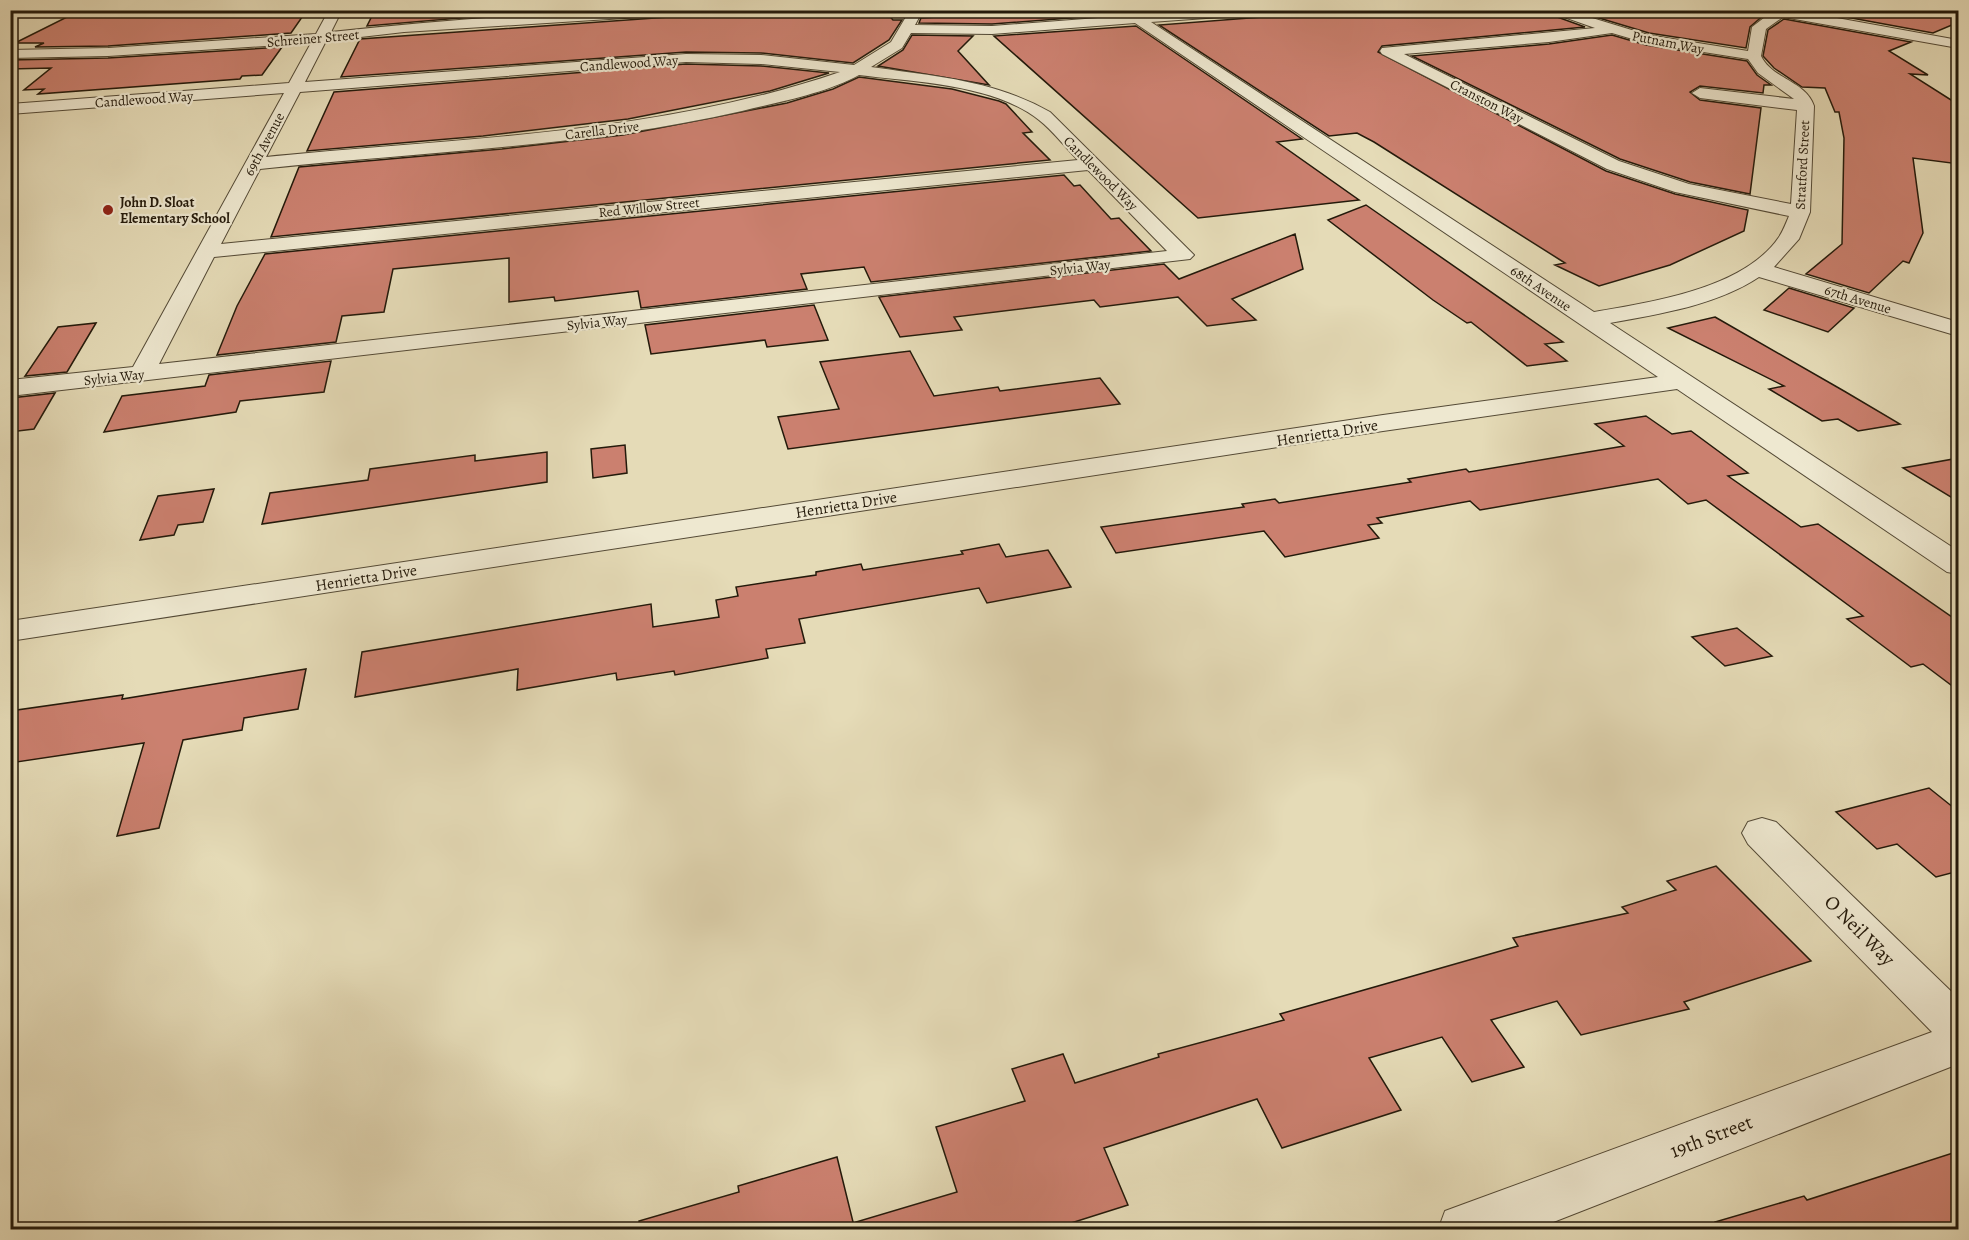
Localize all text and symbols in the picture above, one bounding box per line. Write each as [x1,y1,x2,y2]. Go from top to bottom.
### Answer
street label: Schreiner Street [266,25,360,52]
street label: Putnam Way [1630,26,1706,59]
street label: Candlewood Way [579,51,680,76]
street label: Cranston Way [1447,75,1527,128]
street label: Candlewood Way [94,87,195,112]
street label: 69th Avenue [240,109,289,179]
street label: Carella Drive [564,117,640,144]
street label: Stratford Street [1791,119,1814,210]
street label: Candlewood Way [1059,132,1143,215]
place label: John D. Sloat Elementary School [120,193,230,228]
street label: Red Willow Street [597,193,701,222]
marker: John D. Sloat Elementary School [101,203,115,217]
street label: Sylvia Way [1049,255,1112,280]
street label: 68th Avenue [1506,261,1575,316]
street label: 67th Avenue [1822,280,1894,319]
street label: Sylvia Way [566,310,629,335]
street label: Sylvia Way [83,365,146,390]
street label: Henrietta Drive [1275,414,1380,452]
street label: Henrietta Drive [794,486,899,524]
street label: Henrietta Drive [314,559,419,597]
street label: O Neil Way [1818,889,1902,973]
street label: 19th Street [1666,1108,1757,1165]

